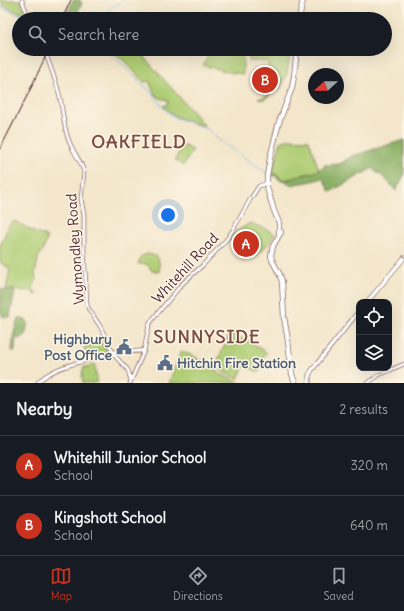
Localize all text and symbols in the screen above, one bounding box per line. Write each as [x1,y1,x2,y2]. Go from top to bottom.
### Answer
search box [12,12,392,56]
icon: search [26,23,48,45]
text: Search here [58,25,139,44]
pin: B [252,65,278,95]
north arrow [308,68,344,104]
district label: OAKFIELD [91,130,187,153]
street label: Wymondley Road [62,193,88,305]
your location [158,205,178,225]
street label: Whitehill Road [148,229,222,307]
pin: A [233,229,259,259]
map controls [356,299,392,371]
button: locate [356,299,392,335]
district label: SUNNYSIDE [153,325,261,348]
place label: Highbury Post Office [44,330,112,364]
button: layers [356,335,392,371]
public building icon: Highbury Post Office [115,338,133,356]
public building icon: Hitchin Fire Station [156,354,174,372]
place label: Hitchin Fire Station [177,354,296,372]
text: Nearby [16,398,72,420]
text: 2 results [339,401,388,418]
text: Whitehill Junior School [54,448,206,467]
text: A [25,457,33,474]
text: 320 m [350,457,388,474]
text: School [54,467,93,484]
text: Kingshott School [54,508,166,527]
text: B [25,517,33,534]
text: 640 m [350,517,388,534]
text: School [54,527,93,544]
tab: Map [50,565,72,603]
tab: Directions [173,565,223,603]
tab: Saved [323,565,354,603]

